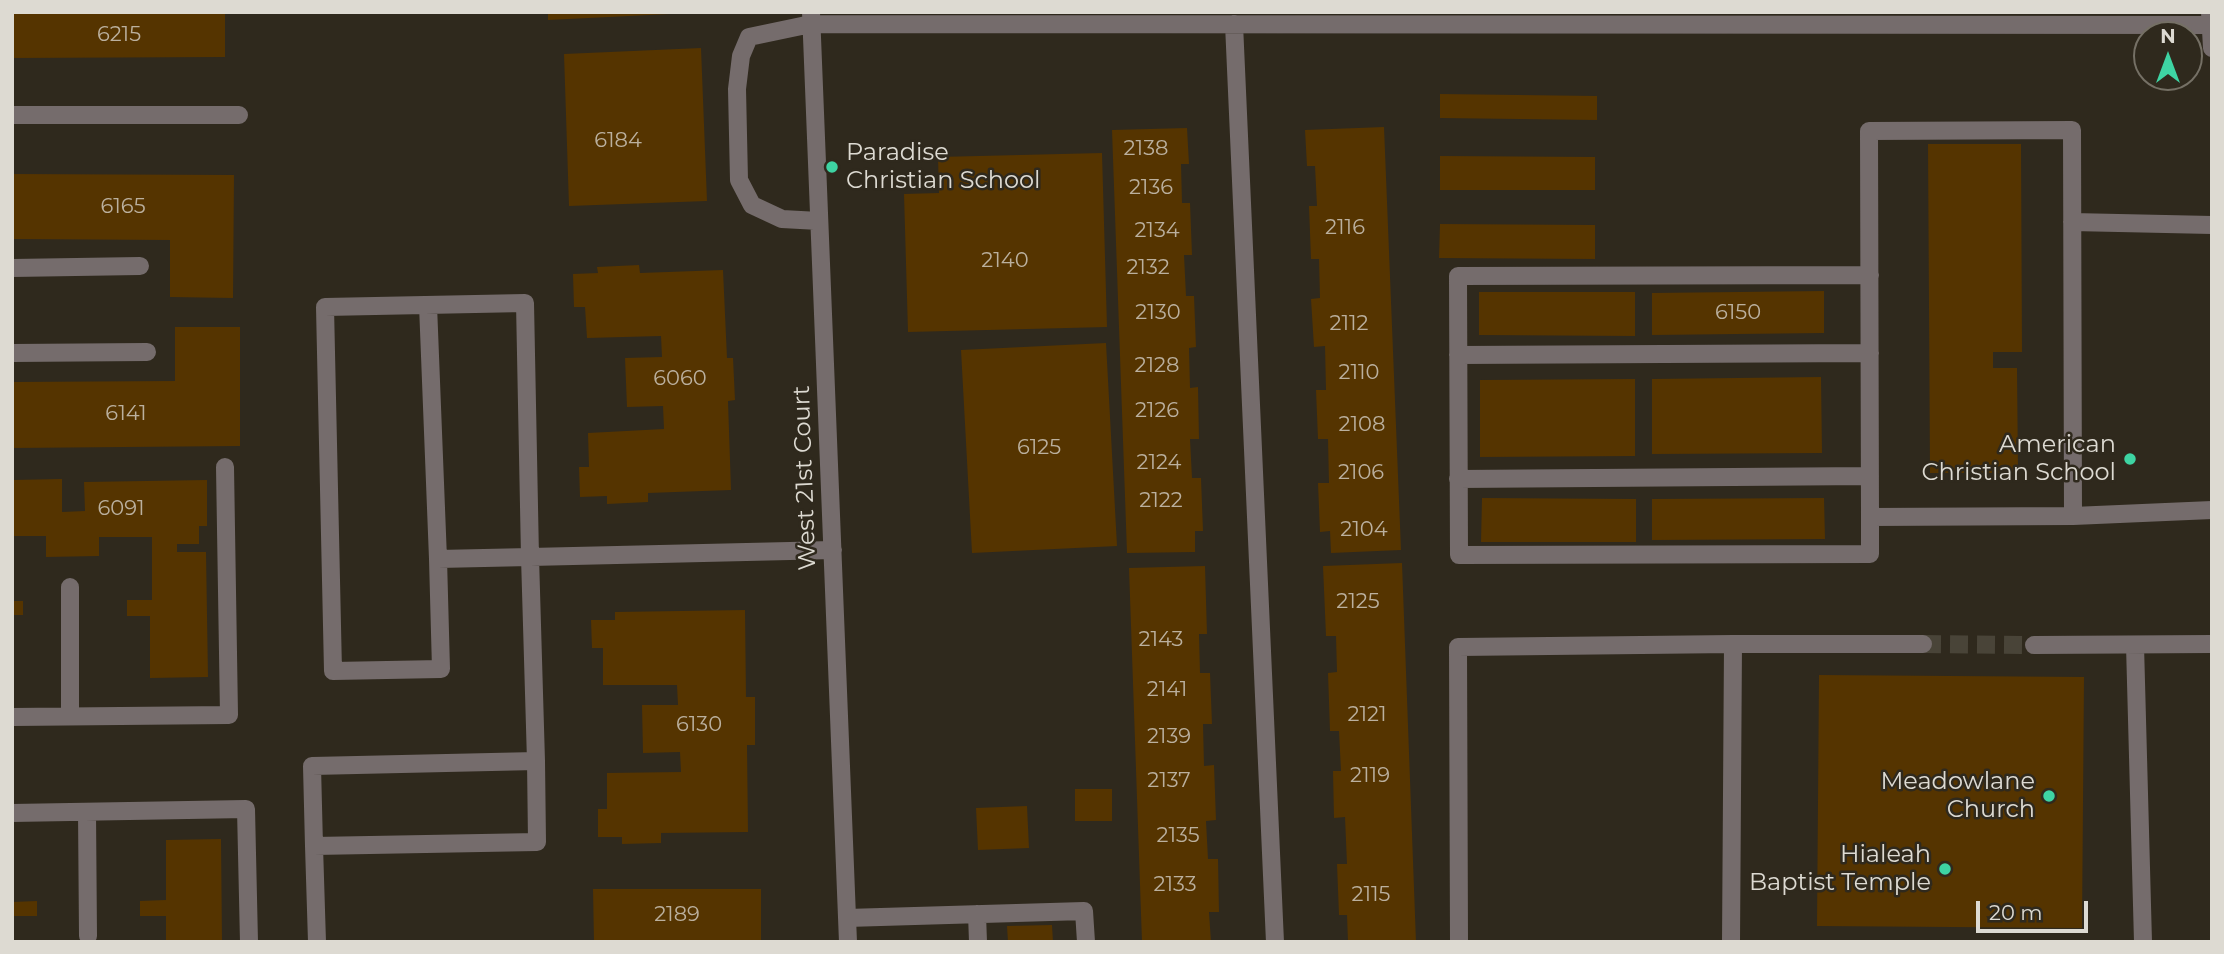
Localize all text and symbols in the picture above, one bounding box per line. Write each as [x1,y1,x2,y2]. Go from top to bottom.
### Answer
north arrow [2133,21,2203,91]
house number: 6215 [97,22,141,48]
text: N [2160,25,2176,48]
house number: 6184 [594,128,642,154]
house number: 2138 [1124,136,1168,162]
place label: Paradise Christian School [846,139,1041,195]
marker: Paradise Christian School [824,159,840,175]
house number: 2136 [1129,175,1173,201]
house number: 6165 [100,194,146,220]
house number: 2116 [1325,215,1365,241]
house number: 2134 [1134,218,1180,244]
house number: 2140 [981,248,1029,274]
house number: 2132 [1126,255,1170,281]
house number: 2130 [1135,300,1181,326]
house number: 6150 [1715,300,1761,326]
house number: 2112 [1329,311,1369,337]
house number: 2128 [1135,353,1179,379]
house number: 2110 [1339,360,1379,386]
house number: 6060 [653,366,707,392]
street label: West 21st Court [787,385,823,571]
house number: 2126 [1135,398,1179,424]
house number: 6141 [105,401,147,427]
house number: 2108 [1339,412,1385,438]
place label: American Christian School [1921,431,2116,487]
house number: 6125 [1017,435,1061,461]
house number: 2124 [1137,450,1181,476]
marker: American Christian School [2122,451,2138,467]
house number: 2106 [1338,460,1384,486]
house number: 2122 [1139,488,1183,514]
house number: 6091 [97,496,145,522]
house number: 2104 [1340,517,1388,543]
house number: 2125 [1336,589,1380,615]
house number: 2143 [1139,627,1183,653]
house number: 2141 [1147,677,1187,703]
house number: 2121 [1347,702,1387,728]
house number: 6130 [676,712,722,738]
house number: 2139 [1147,724,1191,750]
house number: 2119 [1350,763,1390,789]
house number: 2137 [1147,768,1191,794]
place label: Meadowlane Church [1880,768,2035,824]
marker: Meadowlane Church [2041,788,2057,804]
house number: 2135 [1156,823,1200,849]
place label: Hialeah Baptist Temple [1749,841,1931,897]
marker: Hialeah Baptist Temple [1937,861,1953,877]
house number: 2133 [1153,872,1197,898]
house number: 2115 [1352,882,1390,908]
scale bar [1979,888,2091,932]
text: 20 m [1989,900,2043,925]
house number: 2189 [654,902,700,928]

